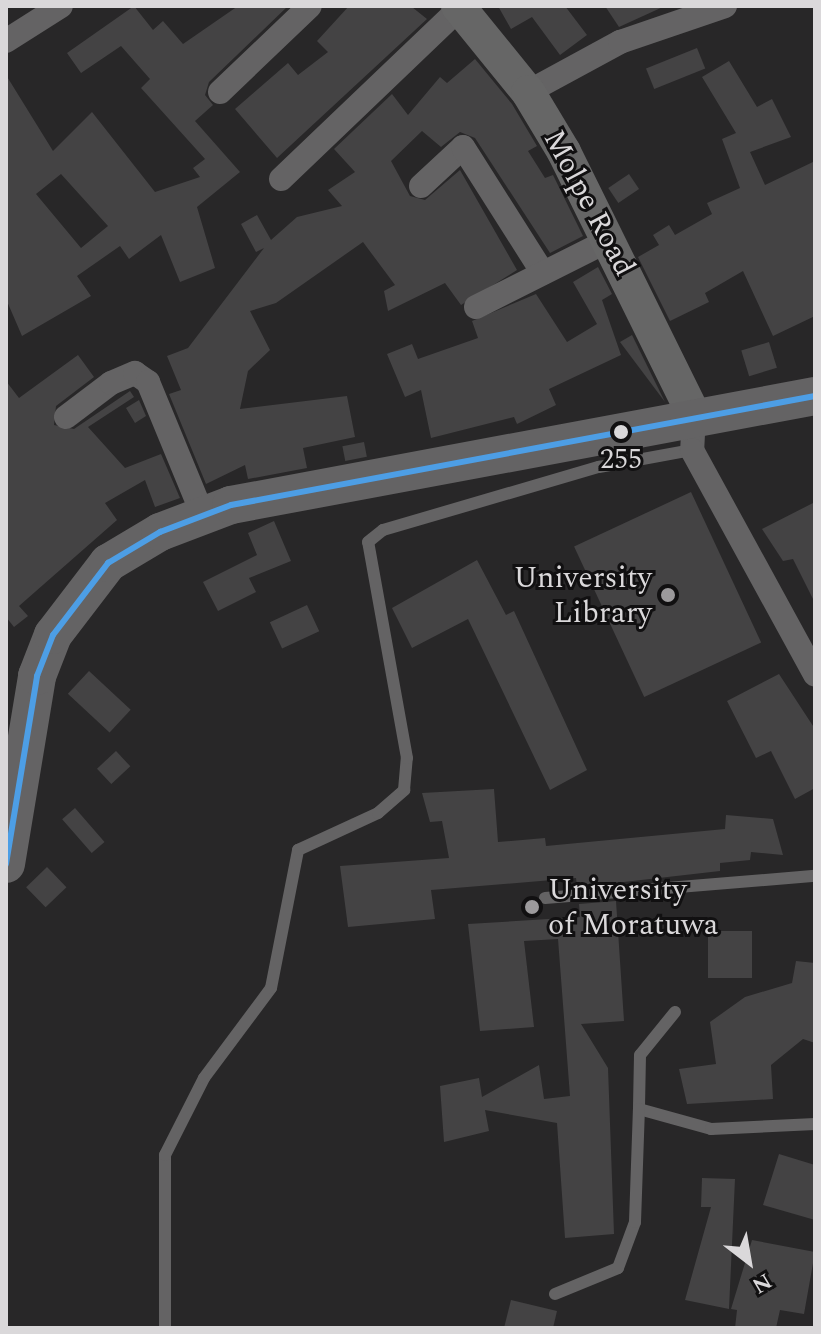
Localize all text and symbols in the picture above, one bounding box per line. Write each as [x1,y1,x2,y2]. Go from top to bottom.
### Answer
street label: Molpe Road [535,124,643,282]
marker: 255 [613,424,629,440]
place label: 255 [600,443,642,477]
place label: University Library [513,560,652,630]
marker: University Library [659,586,677,604]
place label: University of Moratuwa [548,872,719,942]
marker: University of Moratuwa [523,898,541,916]
north arrow [709,1222,789,1302]
text: N [745,1264,778,1302]

